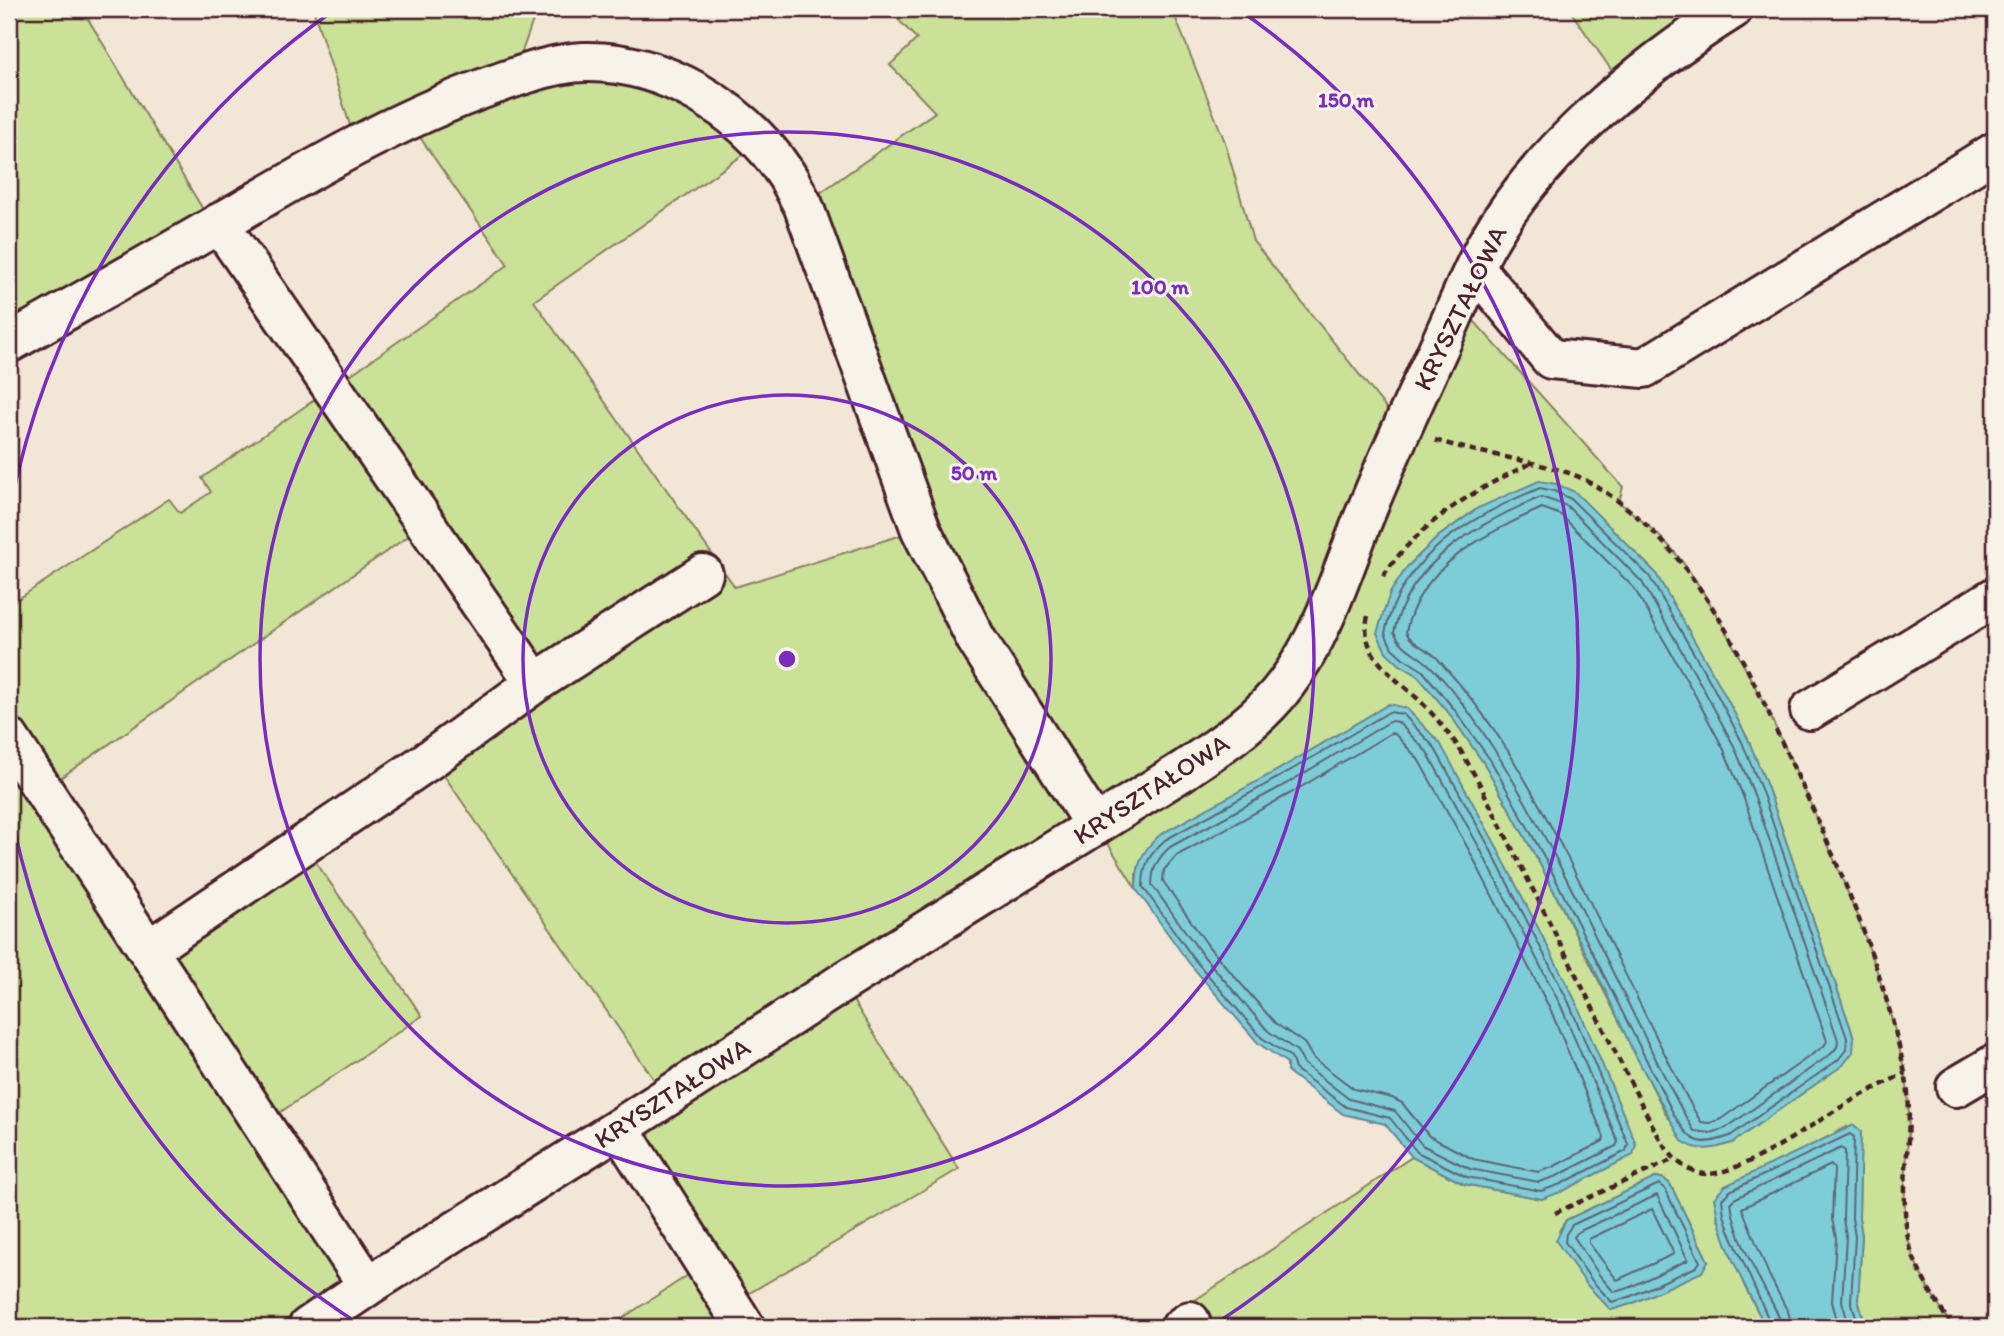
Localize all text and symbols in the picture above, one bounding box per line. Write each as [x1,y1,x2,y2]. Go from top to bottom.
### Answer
text: 150 m [1318,87,1374,112]
street label: KRYSZTAŁOWA [1406,220,1514,396]
text: 100 m [1131,274,1189,299]
text: 50 m [951,460,998,485]
centre of rings [775,647,799,671]
street label: KRYSZTAŁOWA [1067,727,1235,851]
street label: KRYSZTAŁOWA [588,1031,756,1155]

